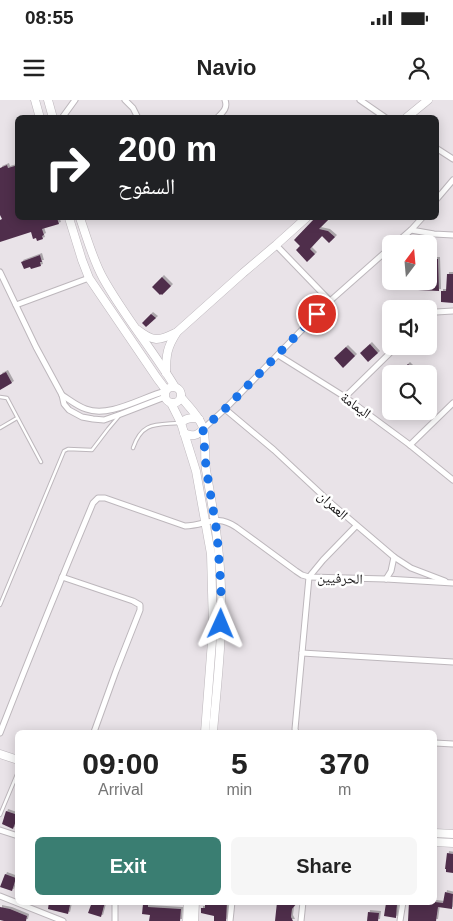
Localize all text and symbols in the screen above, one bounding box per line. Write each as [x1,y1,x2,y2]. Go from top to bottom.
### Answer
text: 08:55 [25,7,74,28]
icon: menu [20,54,48,82]
icon: person [405,54,433,82]
text: Navio [197,55,256,80]
text: 200 m [118,129,217,168]
icon: right [35,135,100,200]
text: السفوح [118,174,175,199]
north arrow [382,235,438,290]
map controls [382,235,437,420]
pin [296,293,338,335]
icon: arrive [303,300,331,328]
button: sound [382,300,437,355]
button: search [382,365,437,420]
street label: اليمامة [338,389,374,421]
street label: العمران [314,487,351,524]
street label: الحرفيين [317,569,363,588]
position arrow [194,597,246,649]
text: 09:00 [82,747,159,780]
text: 5 [231,747,248,780]
text: 370 [320,747,370,780]
text: Arrival [98,781,143,798]
text: min [226,781,252,798]
text: m [338,781,351,798]
button: Exit [35,837,221,895]
button: Share [231,837,417,895]

